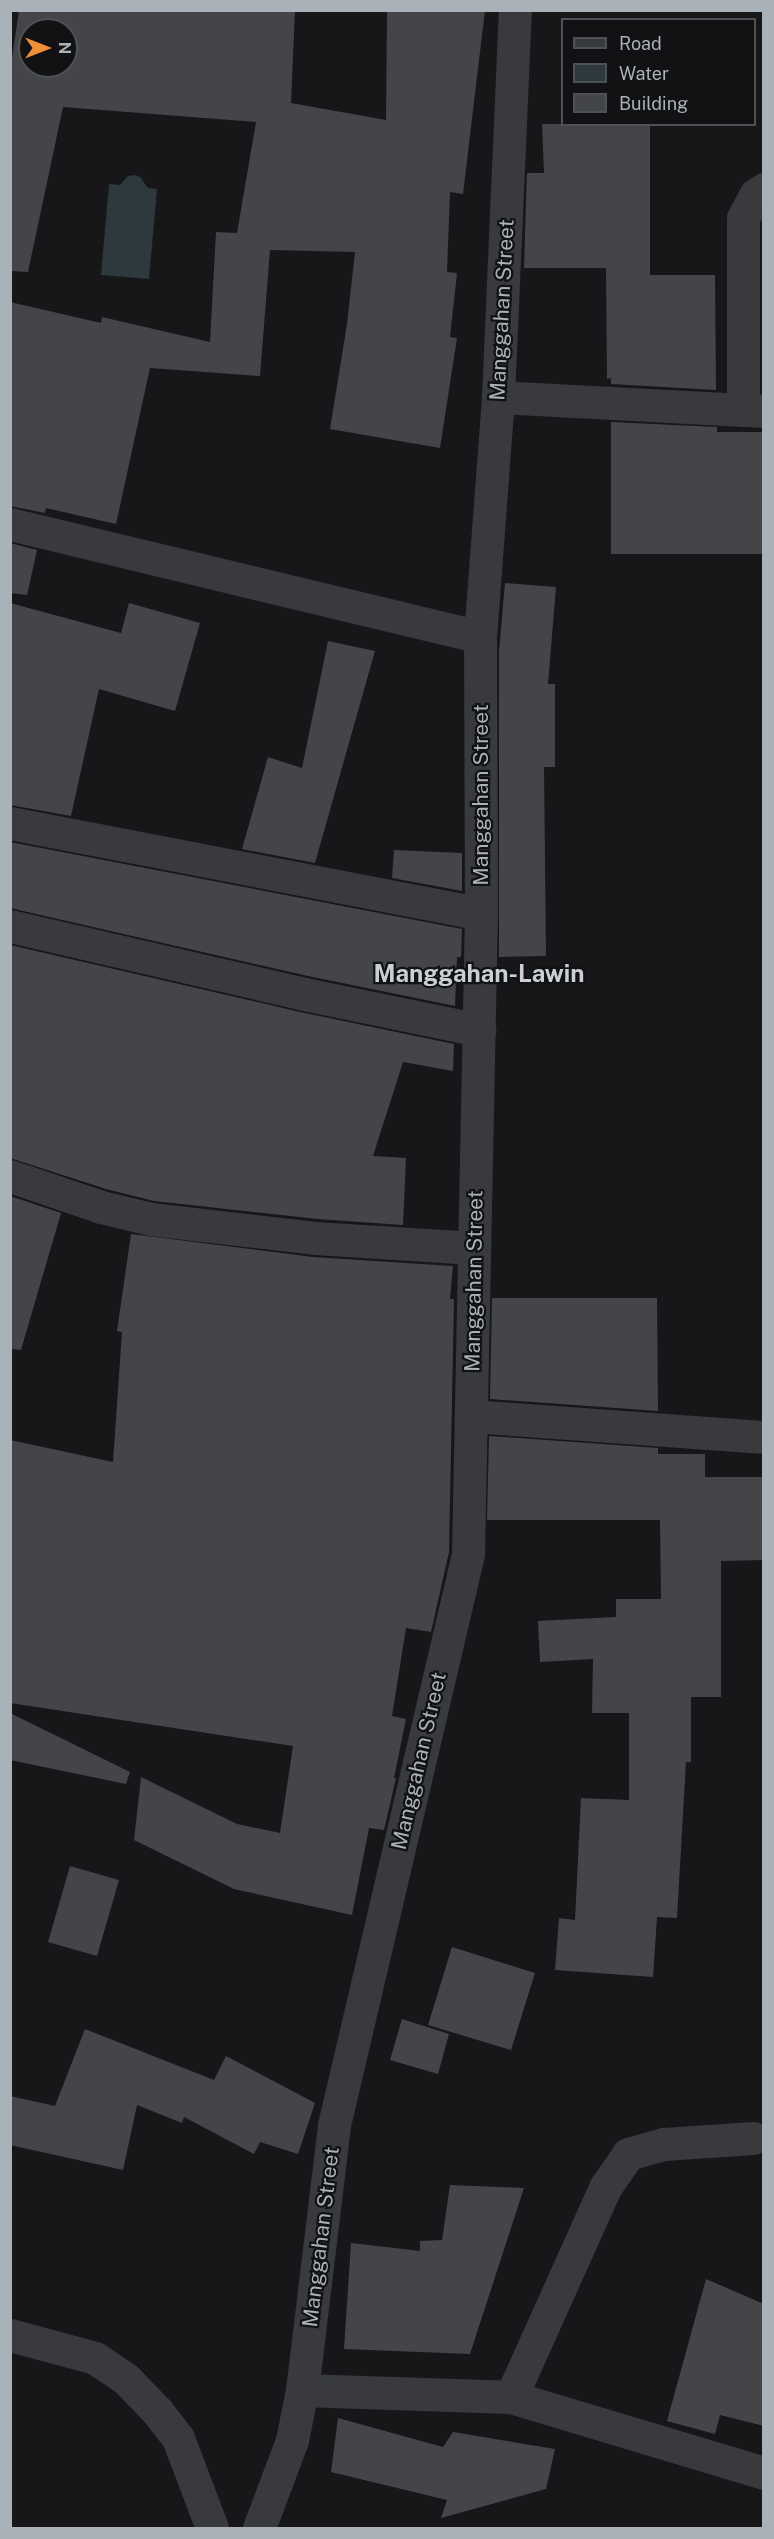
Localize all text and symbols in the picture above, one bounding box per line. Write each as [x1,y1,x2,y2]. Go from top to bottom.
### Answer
north arrow [18,18,78,78]
legend [561,18,756,126]
text: Road [619,33,662,54]
text: N [55,42,74,54]
text: Water [619,63,669,84]
text: Building [619,93,688,114]
street label: Manggahan Street [485,219,519,401]
street label: Manggahan Street [468,704,494,886]
district label: Manggahan-Lawin [374,960,584,988]
street label: Manggahan Street [460,1190,488,1372]
street label: Manggahan Street [386,1670,452,1852]
street label: Manggahan Street [297,2145,345,2329]

